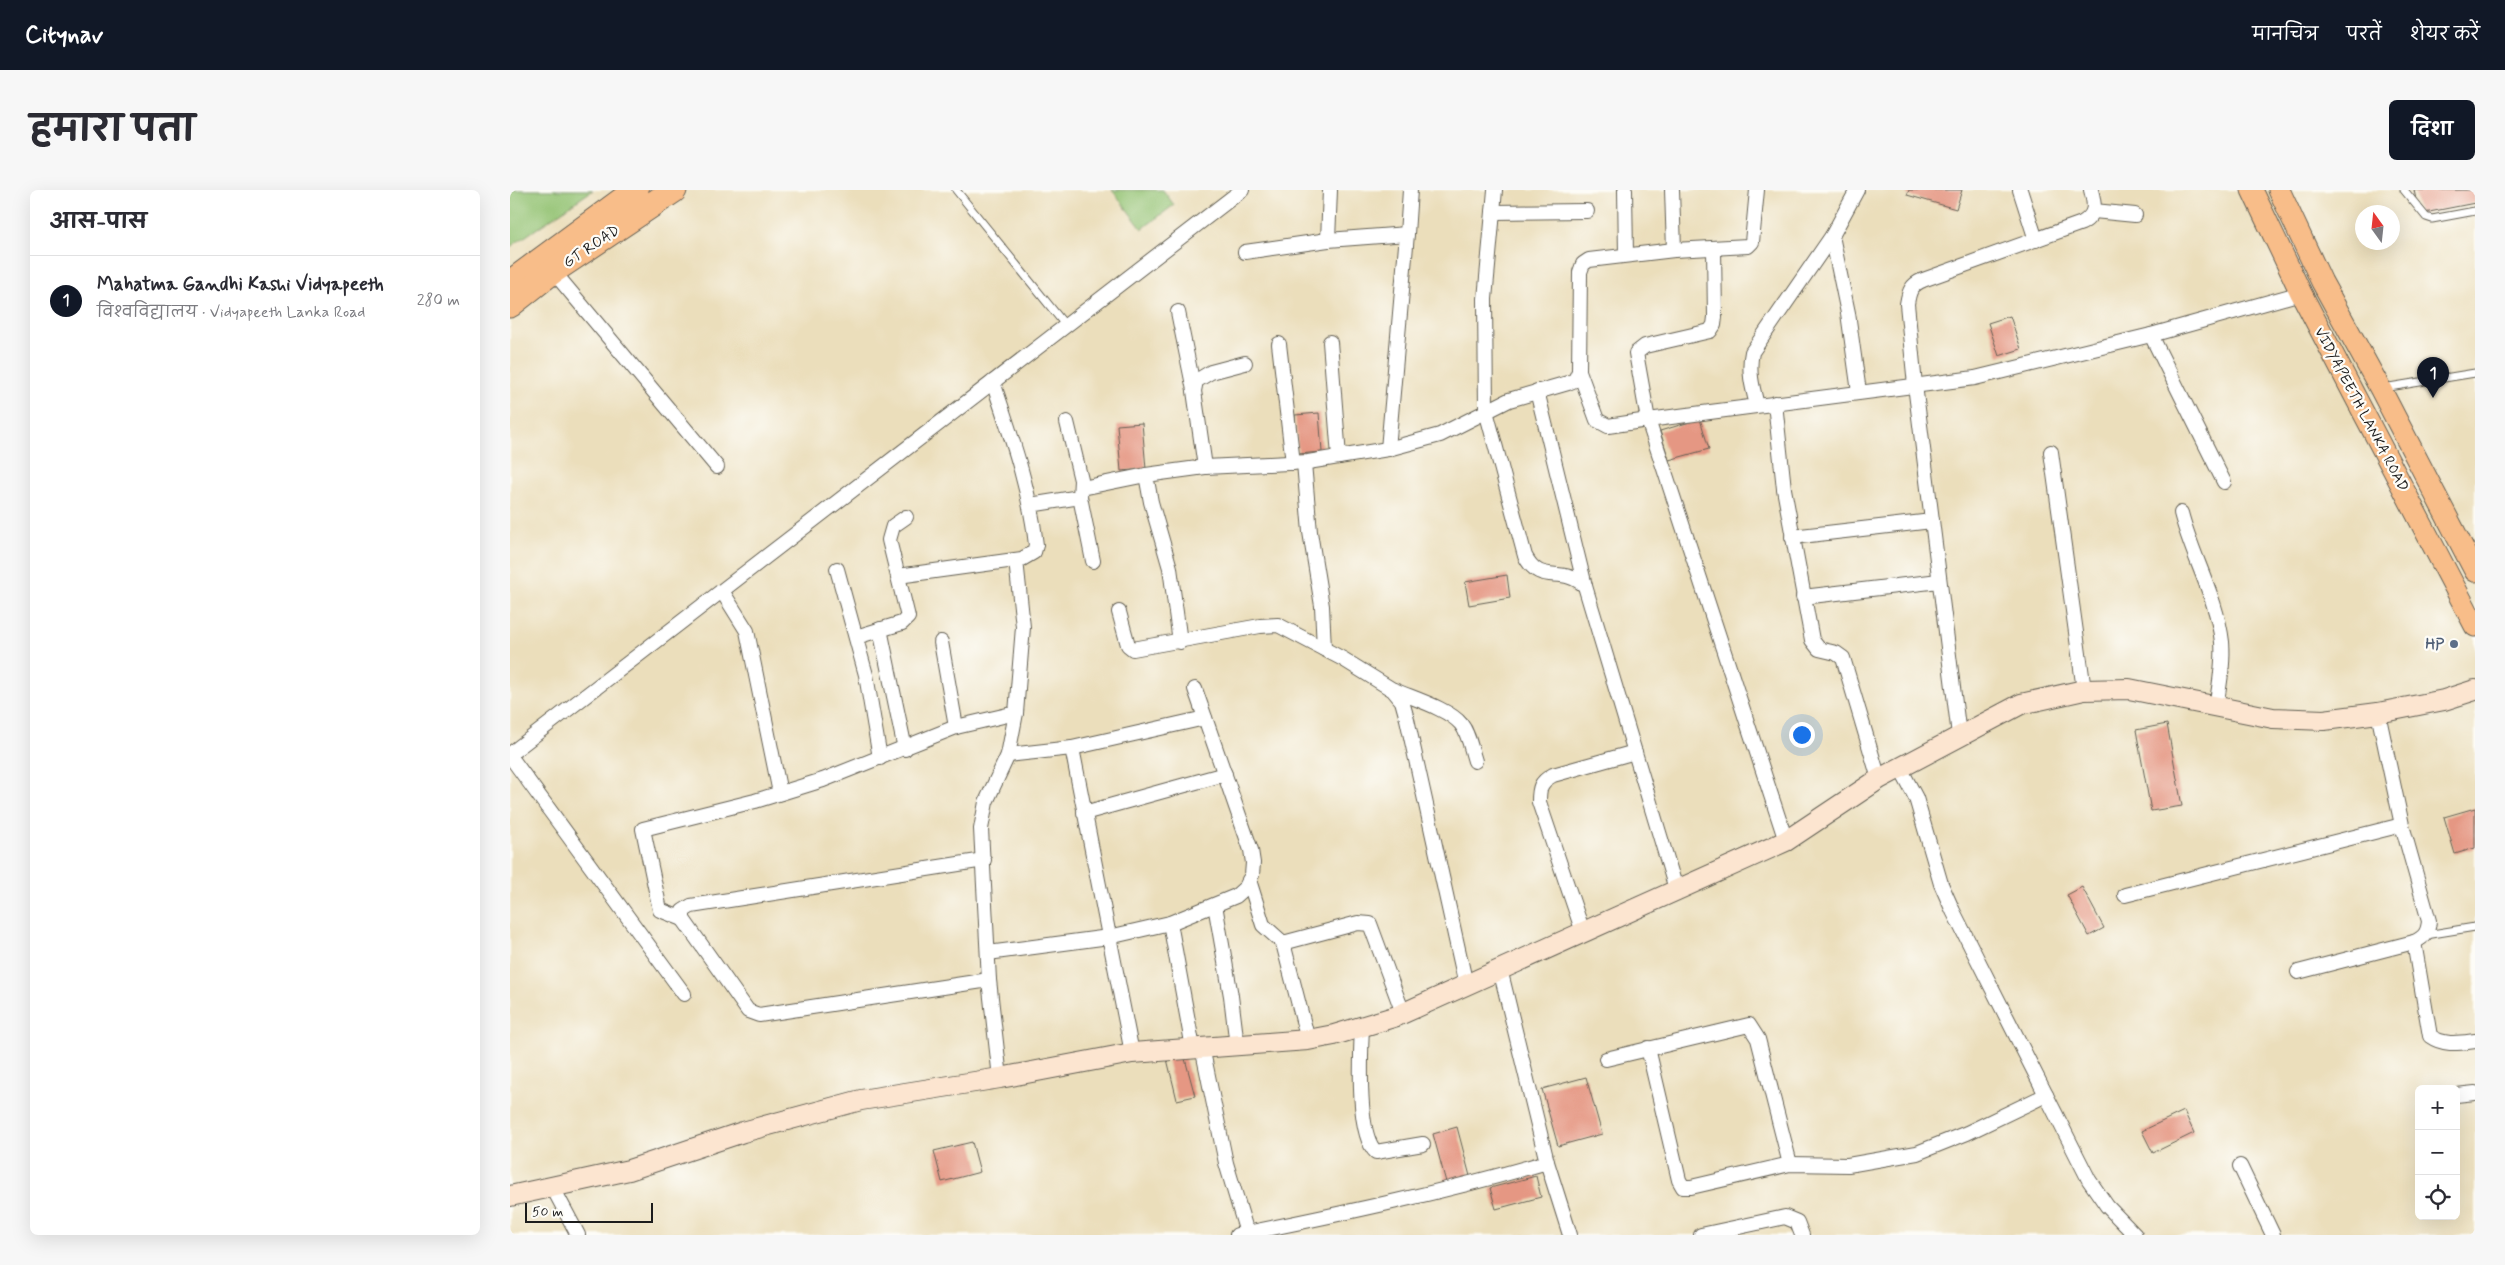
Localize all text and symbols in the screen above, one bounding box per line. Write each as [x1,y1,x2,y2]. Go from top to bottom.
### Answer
text: Citynav [25,20,103,51]
text: मानचित्र [2252,23,2318,47]
text: परतें [2346,23,2382,47]
text: शेयर करें [2410,23,2480,47]
button: दिशा [2389,100,2475,160]
text: हमारा पता [30,107,195,153]
north arrow [2355,205,2400,250]
text: आस-पास [50,208,147,236]
street label: GT ROAD [559,221,624,273]
text: Mahatma Gandhi Kashi Vidyapeeth [97,272,384,297]
text: 1 [62,290,70,311]
text: 280 m [417,290,460,311]
text: विश्वविद्यालय · Vidyapeeth Lanka Road [97,302,365,323]
street label: VIDYAPEETH LANKA ROAD [2309,324,2413,495]
pin: 1 [2417,357,2449,398]
place label: HP [2426,635,2444,655]
marker: HP [2448,638,2460,650]
your location [1789,722,1815,748]
map controls [2415,1085,2460,1220]
button: + [2415,1085,2460,1130]
button: − [2415,1130,2460,1175]
button: locate [2415,1175,2460,1220]
scale bar [525,1200,652,1223]
text: 50 m [532,1203,563,1221]

